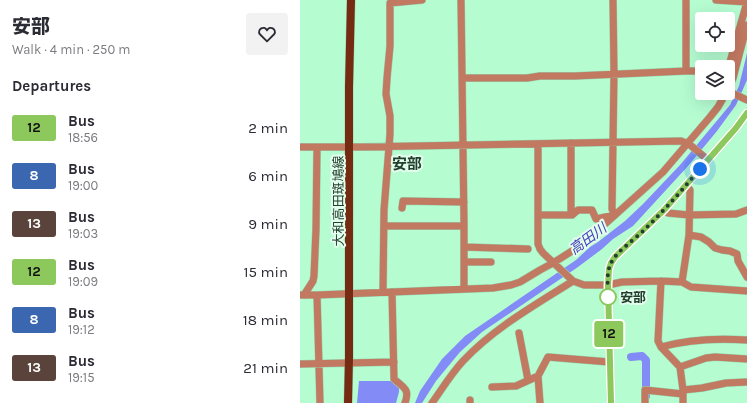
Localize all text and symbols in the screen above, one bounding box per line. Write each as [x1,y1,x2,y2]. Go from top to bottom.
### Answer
map controls [695,12,735,100]
button: locate [695,12,735,52]
button: heart [246,13,288,55]
text: 安部 [12,16,50,38]
text: Walk · 4 min · 250 m [12,42,130,57]
button: layers [695,60,735,100]
text: Departures [12,77,91,95]
text: Bus [68,112,95,130]
text: 12 [27,119,41,136]
text: 2 min [248,119,288,137]
text: 18:56 [68,130,98,145]
street label: 大和高田斑鳩線 [331,155,346,247]
district label: 安部 [392,155,422,173]
your location [690,159,710,179]
text: Bus [68,160,95,178]
text: 8 [29,167,39,184]
text: 6 min [248,167,288,185]
text: 19:00 [68,178,98,193]
text: Bus [68,208,95,226]
text: 13 [27,215,41,232]
text: 9 min [248,215,288,233]
water label: 高田川 [566,219,612,258]
text: 19:03 [68,226,98,241]
text: Bus [68,256,95,274]
text: 12 [27,263,41,280]
text: 15 min [243,263,288,281]
text: 19:09 [68,274,98,289]
marker: 安部 [599,288,617,306]
place label: 安部 [620,290,646,305]
text: Bus [68,304,95,322]
text: 8 [29,311,39,328]
text: 18 min [243,311,288,329]
line badge: 12 [591,321,627,347]
text: 19:12 [68,322,95,337]
text: 12 [602,325,616,342]
text: Bus [68,352,95,370]
text: 13 [27,359,41,376]
text: 21 min [243,359,288,377]
text: 19:15 [68,370,94,385]

